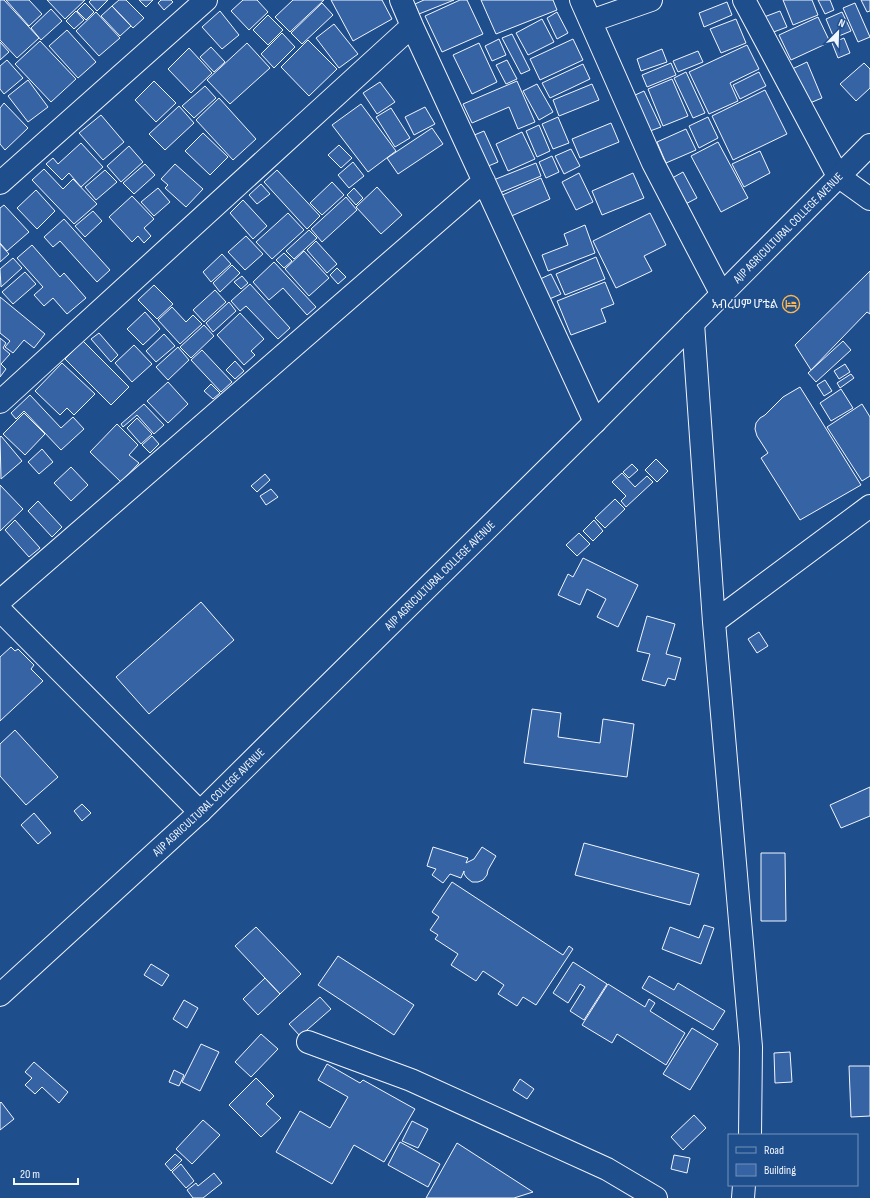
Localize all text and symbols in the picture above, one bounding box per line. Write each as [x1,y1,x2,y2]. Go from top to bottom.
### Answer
north arrow [818,12,858,52]
text: N [836,16,847,30]
street label: AJIP AGRICULTURAL COLLEGE AVENUE [729,170,846,287]
hotel icon: አብረሀም ሆቴል [781,294,801,314]
place label: አብረሀም ሆቴል [712,297,778,312]
street label: AJIP AGRICULTURAL COLLEGE AVENUE [381,518,499,634]
street label: AJIP AGRICULTURAL COLLEGE AVENUE [149,745,268,860]
legend [728,1134,858,1186]
text: Road [764,1143,784,1158]
scale bar [14,1160,78,1186]
text: Building [764,1163,796,1178]
text: 20 m [20,1167,40,1182]

